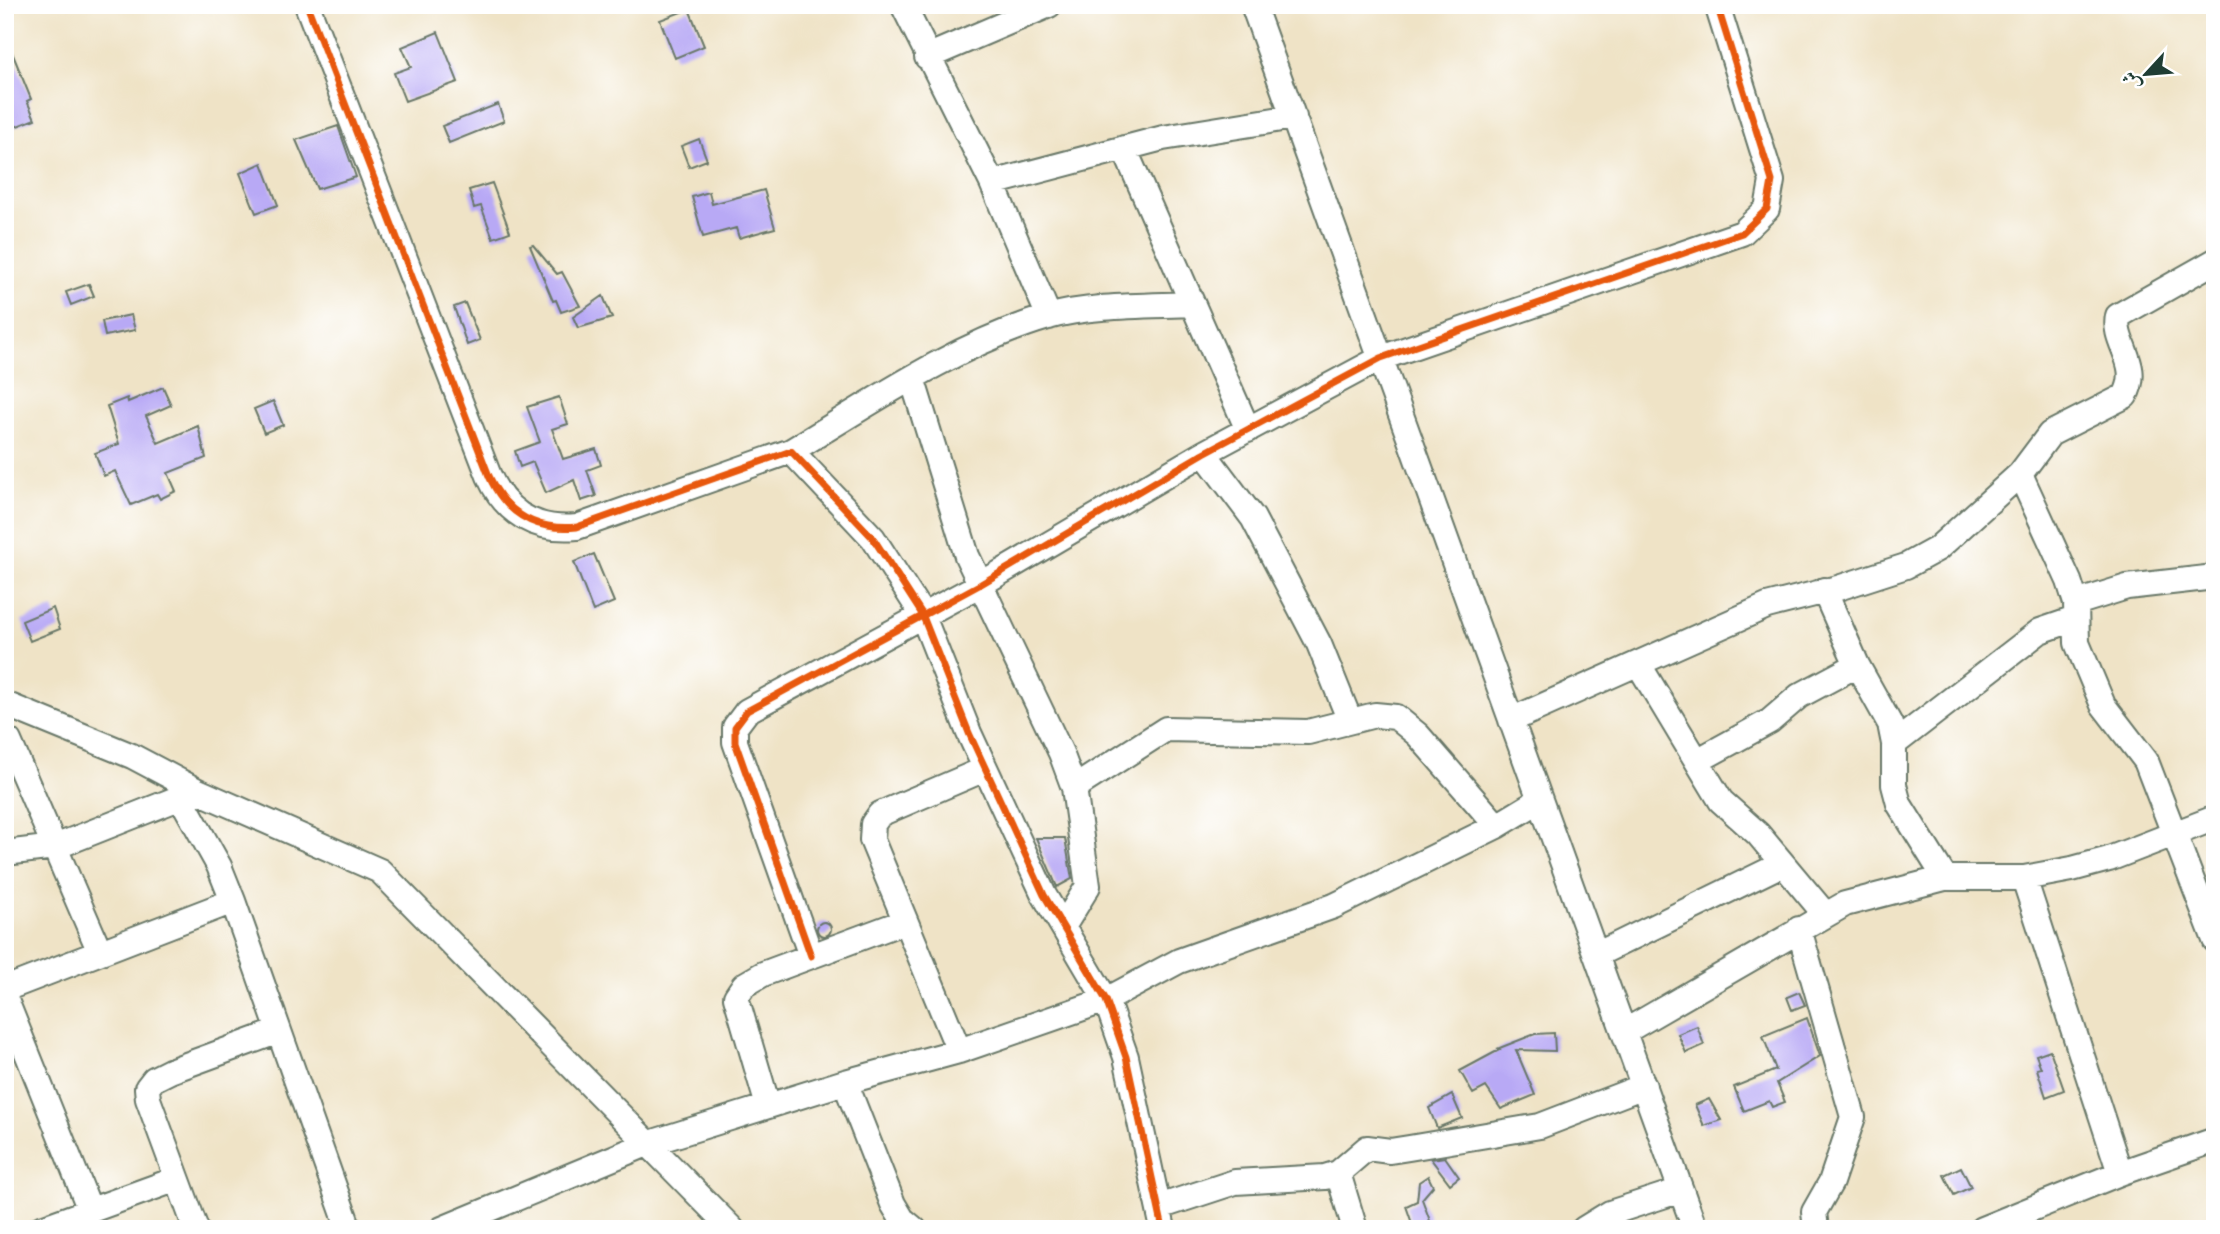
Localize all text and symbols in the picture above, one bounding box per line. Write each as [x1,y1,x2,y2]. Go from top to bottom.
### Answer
north arrow [2112,38,2182,108]
text: ش [2120,68,2146,93]

